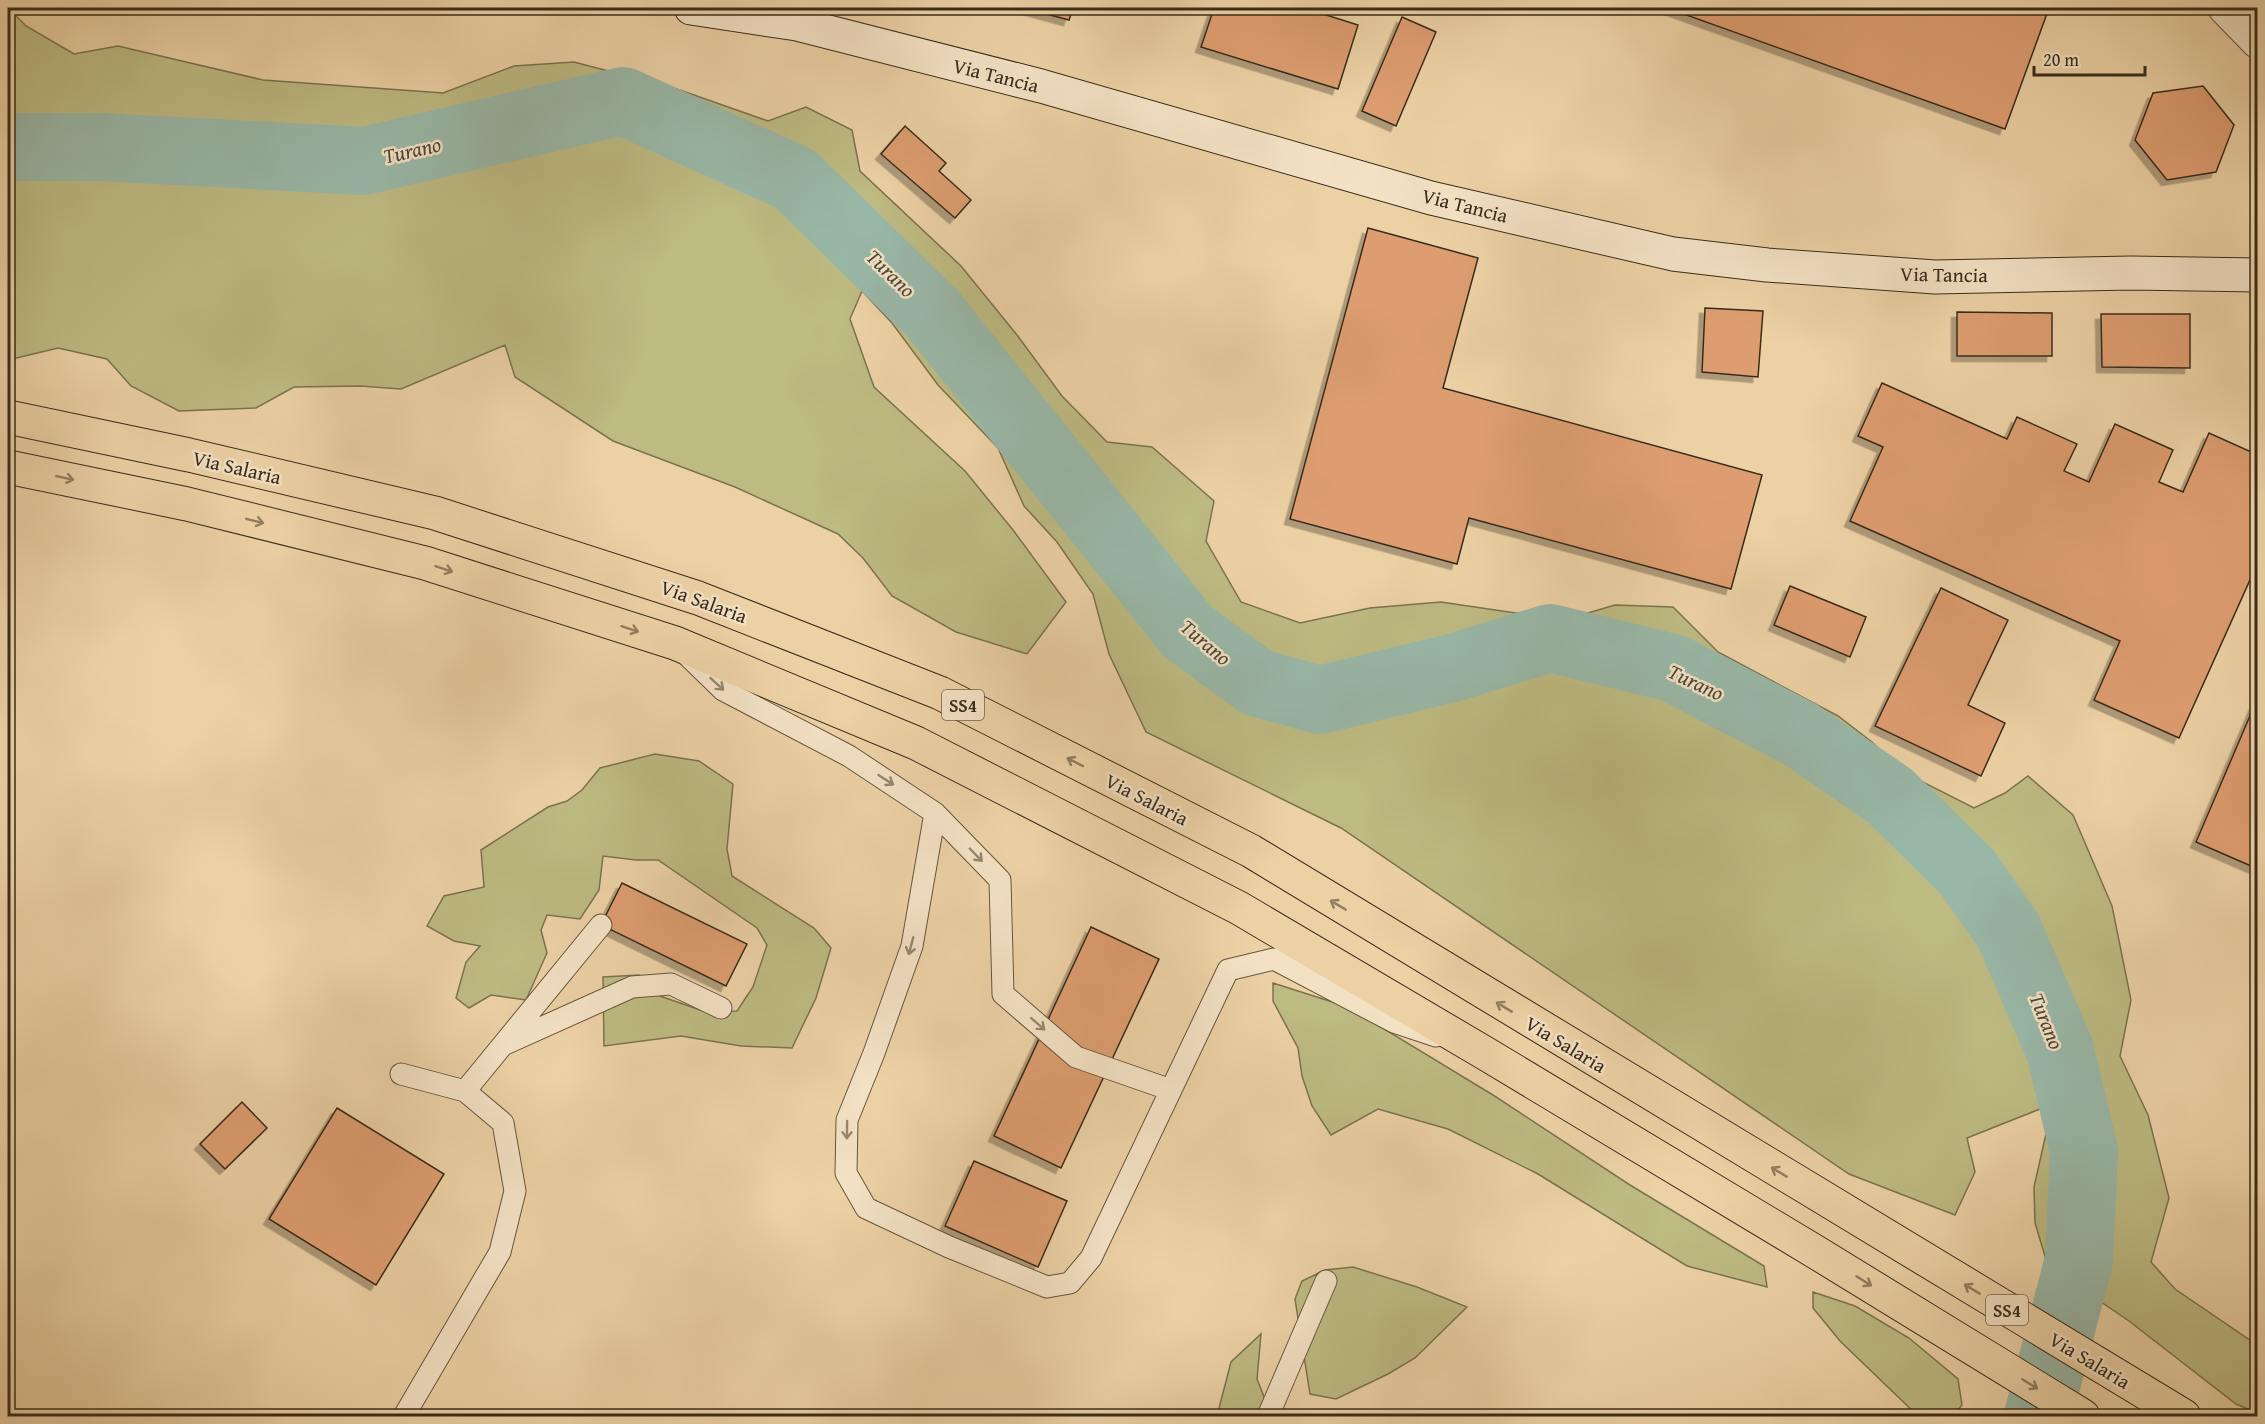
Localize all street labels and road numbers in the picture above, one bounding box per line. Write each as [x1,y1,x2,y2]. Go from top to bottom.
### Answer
street label: Via Tancia [950,50,1043,100]
street label: Via Tancia [1419,180,1512,230]
street label: Via Tancia [1900,259,1989,289]
street label: Via Salaria [190,443,285,491]
street label: Via Salaria [657,572,752,630]
road number: SS4 [942,690,984,720]
street label: Via Salaria [1100,766,1194,833]
street label: Via Salaria [1520,1008,1613,1080]
road number: SS4 [1986,1295,2028,1325]
street label: Via Salaria [2044,1324,2137,1396]

